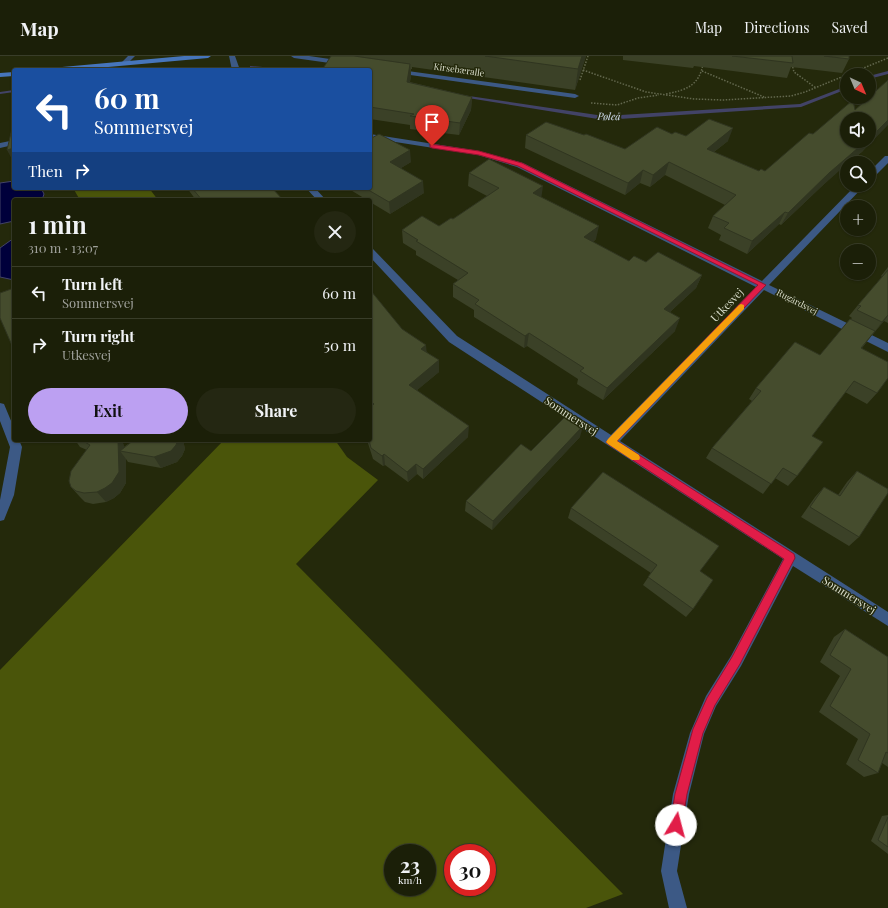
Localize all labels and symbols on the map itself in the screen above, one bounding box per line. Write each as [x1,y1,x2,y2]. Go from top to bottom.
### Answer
street label: Kirsebæralle [433,60,486,79]
north arrow [840,68,876,104]
pin [415,105,449,146]
water label: Pøleå [596,109,621,123]
street label: Utkesvej [707,285,746,325]
street label: Rugårdsvej [775,286,820,317]
street label: Sommersvej [542,393,601,438]
street label: Sommersvej [820,572,879,617]
position arrow [655,804,697,846]
speed limit sign: 30 [444,844,496,896]

